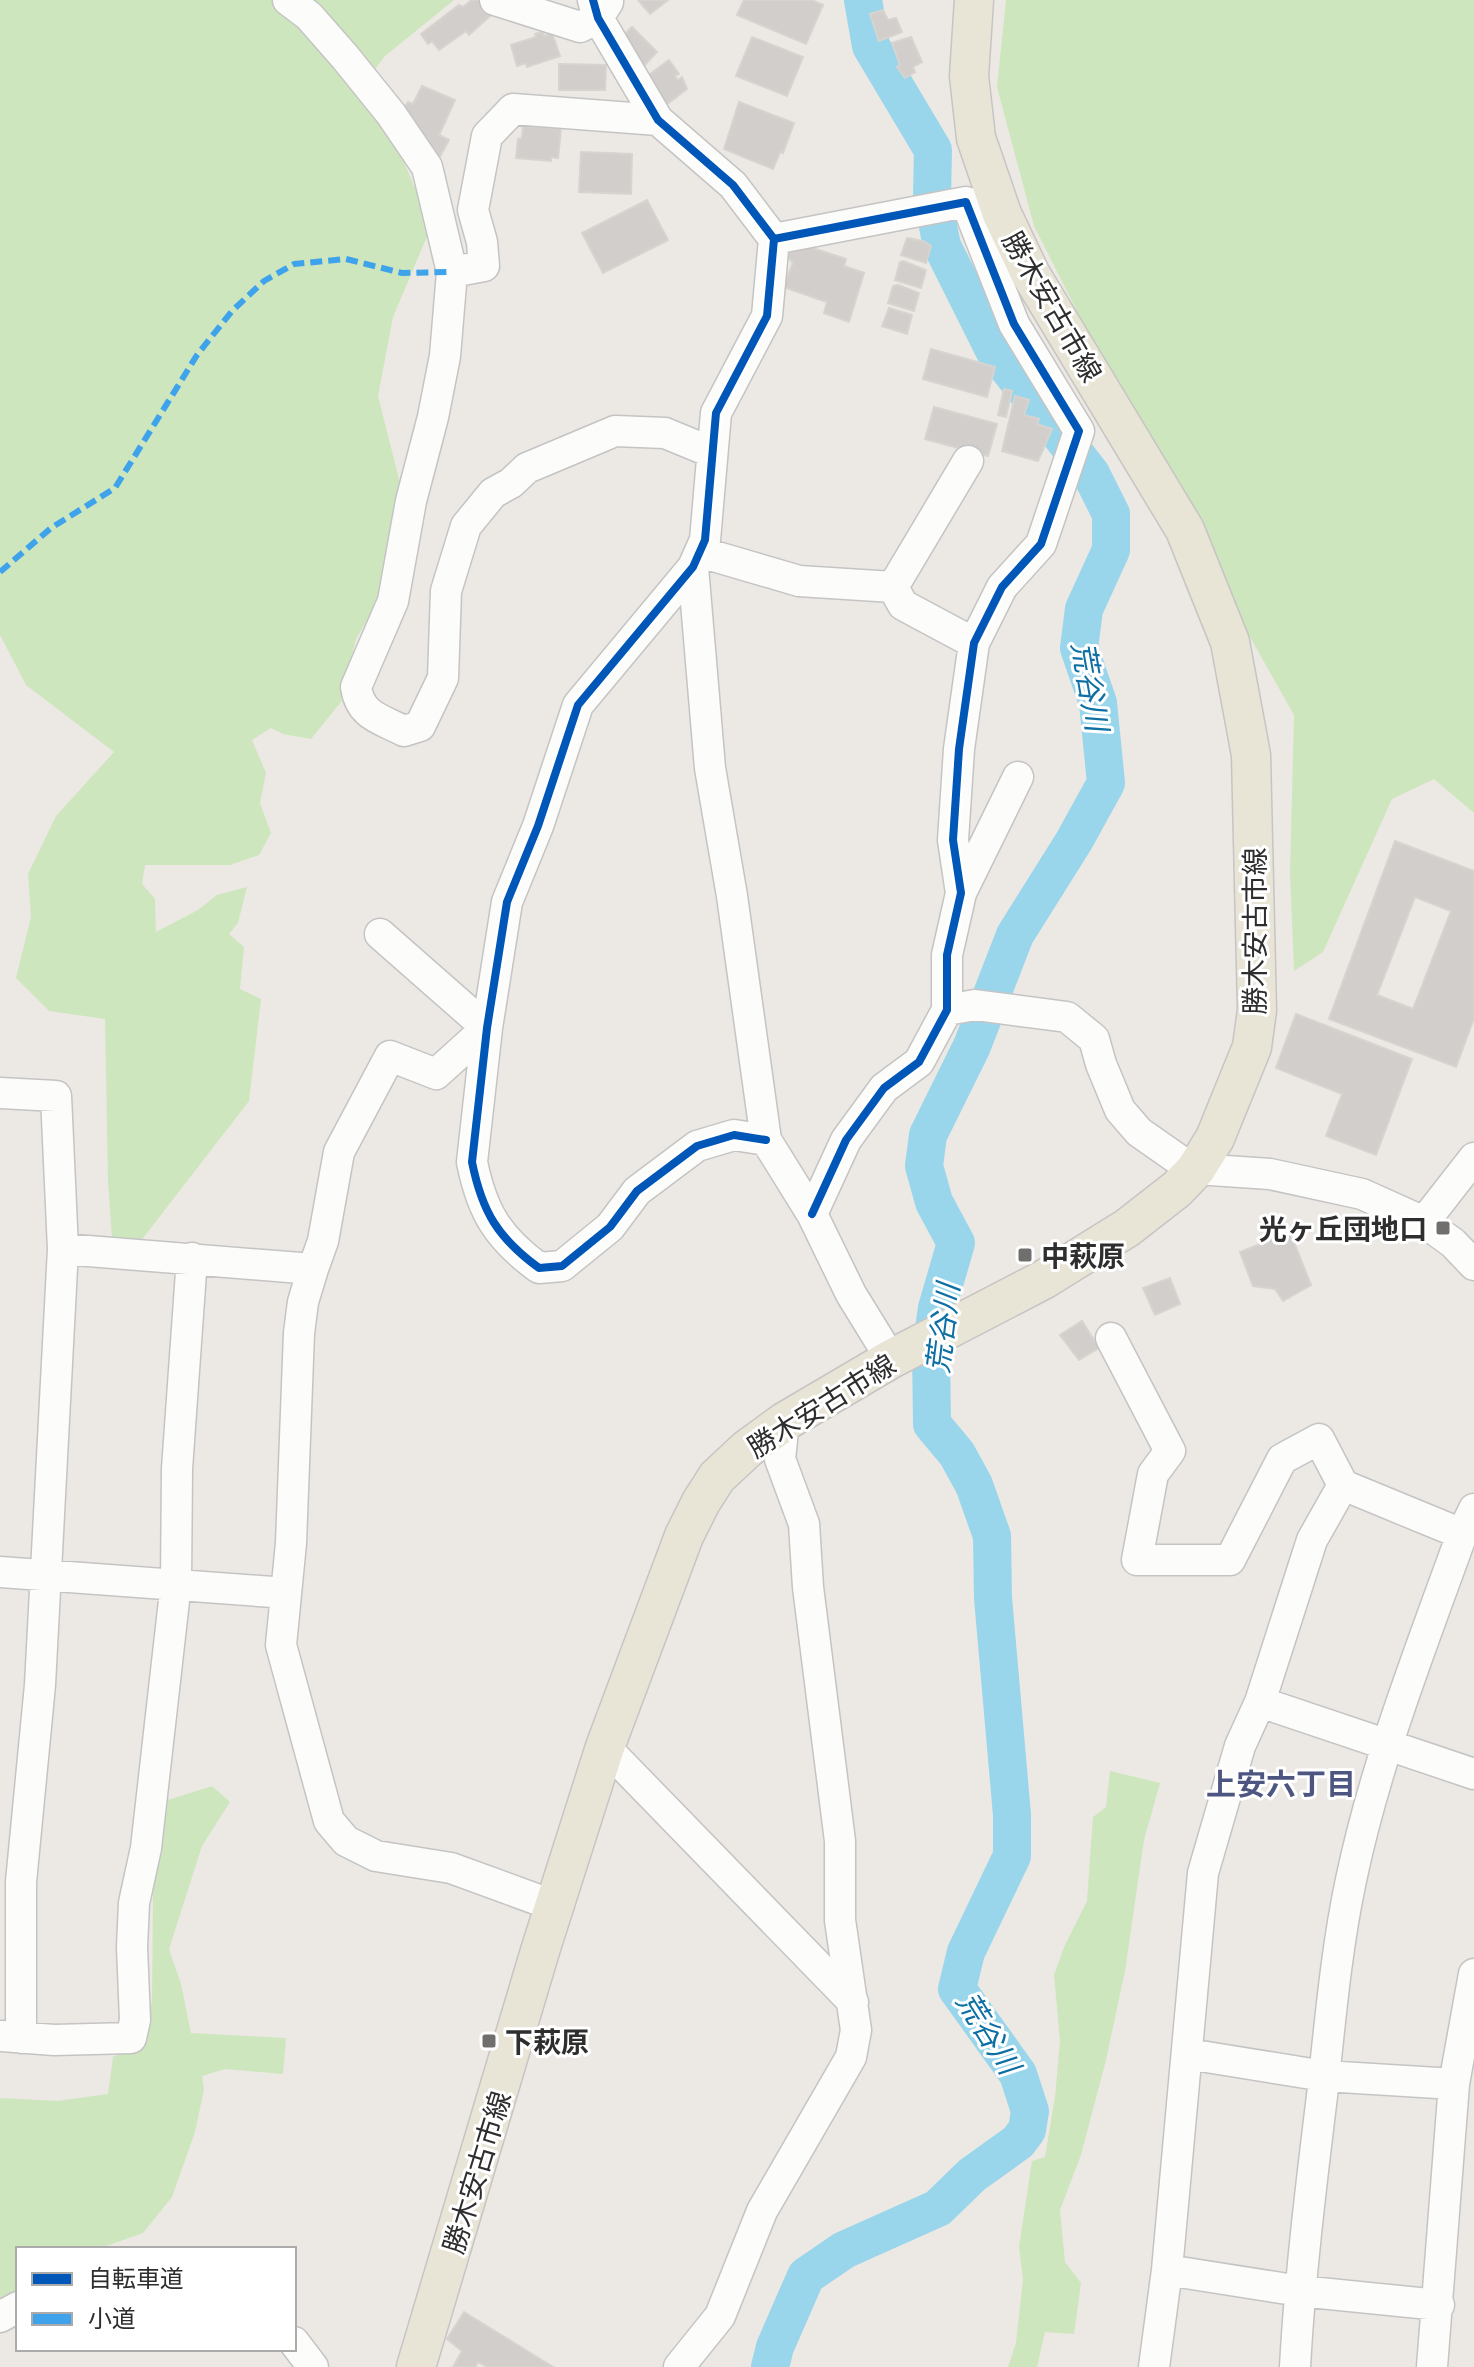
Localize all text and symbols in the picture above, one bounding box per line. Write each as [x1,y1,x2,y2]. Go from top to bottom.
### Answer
street label: 勝木安古市線 [996,225,1110,387]
water label: 荒谷川 [1066,638,1119,736]
street label: 勝木安古市線 [1237,847,1271,1015]
place label: 光ヶ丘団地口 [1259,1211,1427,1245]
marker: 光ヶ丘団地口 [1434,1219,1452,1237]
place label: 中萩原 [1041,1238,1125,1272]
marker: 中萩原 [1016,1246,1034,1264]
water label: 荒谷川 [917,1278,965,1375]
street label: 勝木安古市線 [741,1346,901,1464]
district label: 上安六丁目 [1206,1764,1356,1801]
water label: 荒谷川 [950,1984,1031,2083]
place label: 下萩原 [505,2024,589,2058]
marker: 下萩原 [480,2032,498,2050]
street label: 勝木安古市線 [435,2087,517,2257]
legend [16,2247,296,2351]
text: 自転車道 [88,2263,184,2292]
text: 小道 [88,2303,136,2332]

